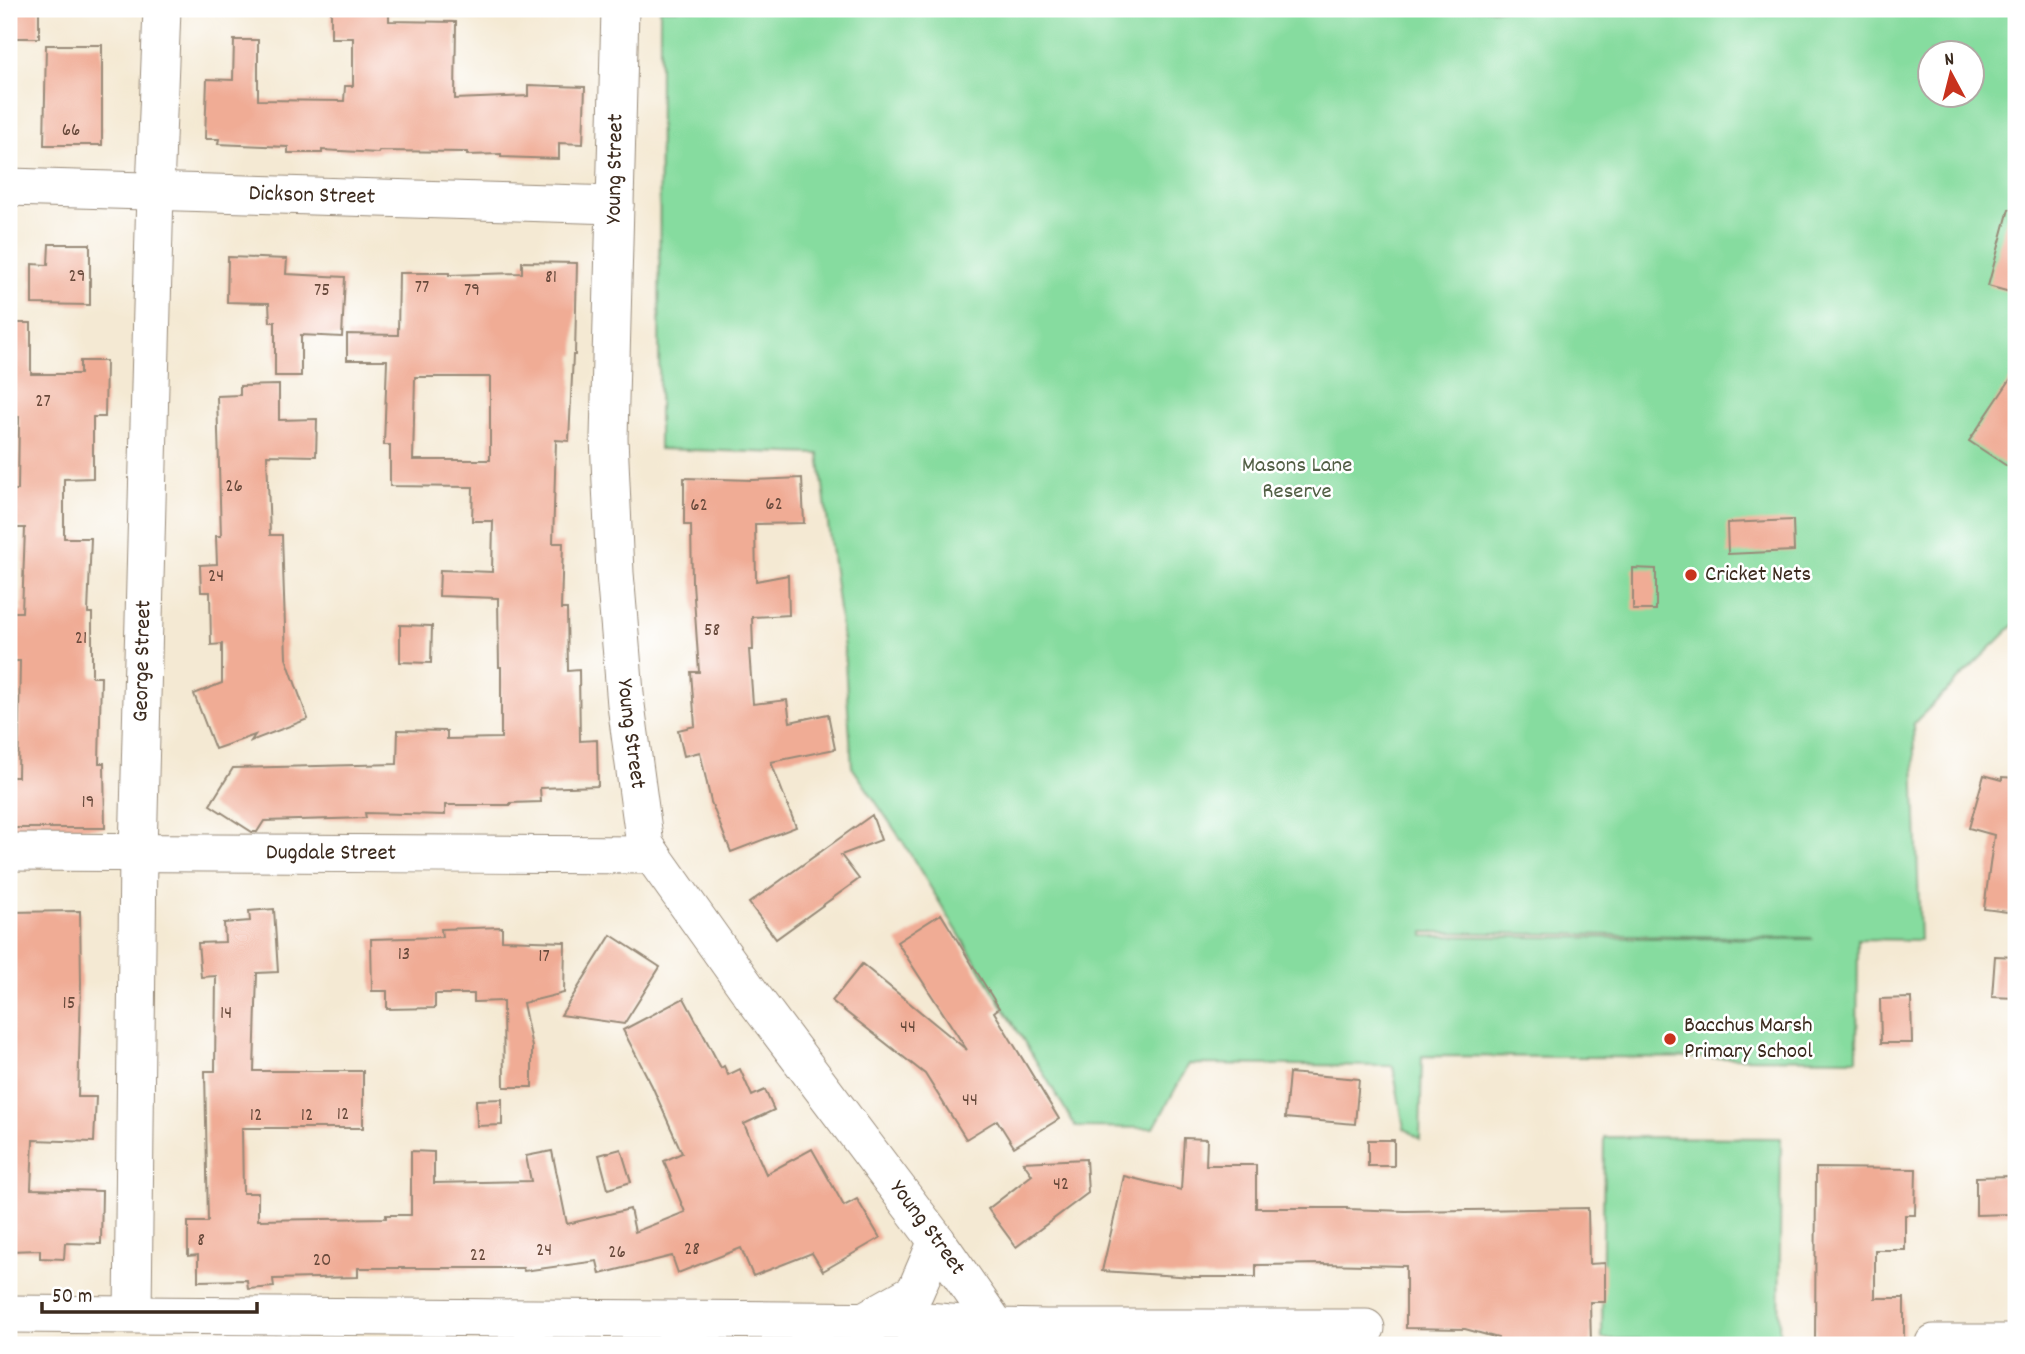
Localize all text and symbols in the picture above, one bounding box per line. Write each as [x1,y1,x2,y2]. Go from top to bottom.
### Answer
north arrow [1916,38,1986,108]
text: N [1943,47,1956,75]
street label: Young Street [599,114,633,224]
house number: 66 [62,118,80,145]
street label: Dickson Street [248,178,376,214]
house number: 29 [68,264,86,291]
house number: 81 [545,265,557,292]
house number: 77 [415,275,429,302]
house number: 75 [314,278,330,305]
house number: 79 [464,278,480,305]
house number: 27 [35,389,51,416]
park label: Masons Lane Reserve [1242,450,1352,509]
house number: 26 [225,474,243,501]
house number: 62 [765,492,783,519]
house number: 62 [690,493,708,520]
place label: Cricket Nets [1705,559,1811,592]
house number: 24 [208,564,224,591]
marker: Cricket Nets [1683,567,1699,583]
street label: George Street [125,600,161,722]
house number: 58 [704,618,720,645]
house number: 21 [75,626,87,653]
street label: Young Street [607,678,654,791]
house number: 19 [82,790,94,817]
street label: Dugdale Street [266,837,396,870]
house number: 13 [398,942,410,969]
house number: 17 [538,944,550,971]
house number: 15 [63,991,75,1018]
house number: 14 [220,1001,232,1028]
place label: Bacchus Marsh Primary School [1684,1010,1813,1069]
house number: 44 [900,1015,916,1042]
marker: Bacchus Marsh Primary School [1662,1031,1678,1047]
house number: 44 [962,1088,978,1115]
house number: 12 [337,1102,349,1129]
house number: 12 [250,1103,262,1130]
house number: 12 [301,1103,313,1130]
house number: 42 [1053,1172,1069,1199]
street label: Young Street [881,1174,973,1283]
house number: 8 [197,1228,205,1255]
house number: 28 [684,1237,700,1264]
house number: 24 [536,1238,552,1265]
house number: 26 [608,1240,626,1267]
house number: 22 [470,1243,486,1270]
house number: 20 [313,1248,331,1275]
scale bar [42,1270,257,1314]
text: 50 m [52,1283,92,1313]

